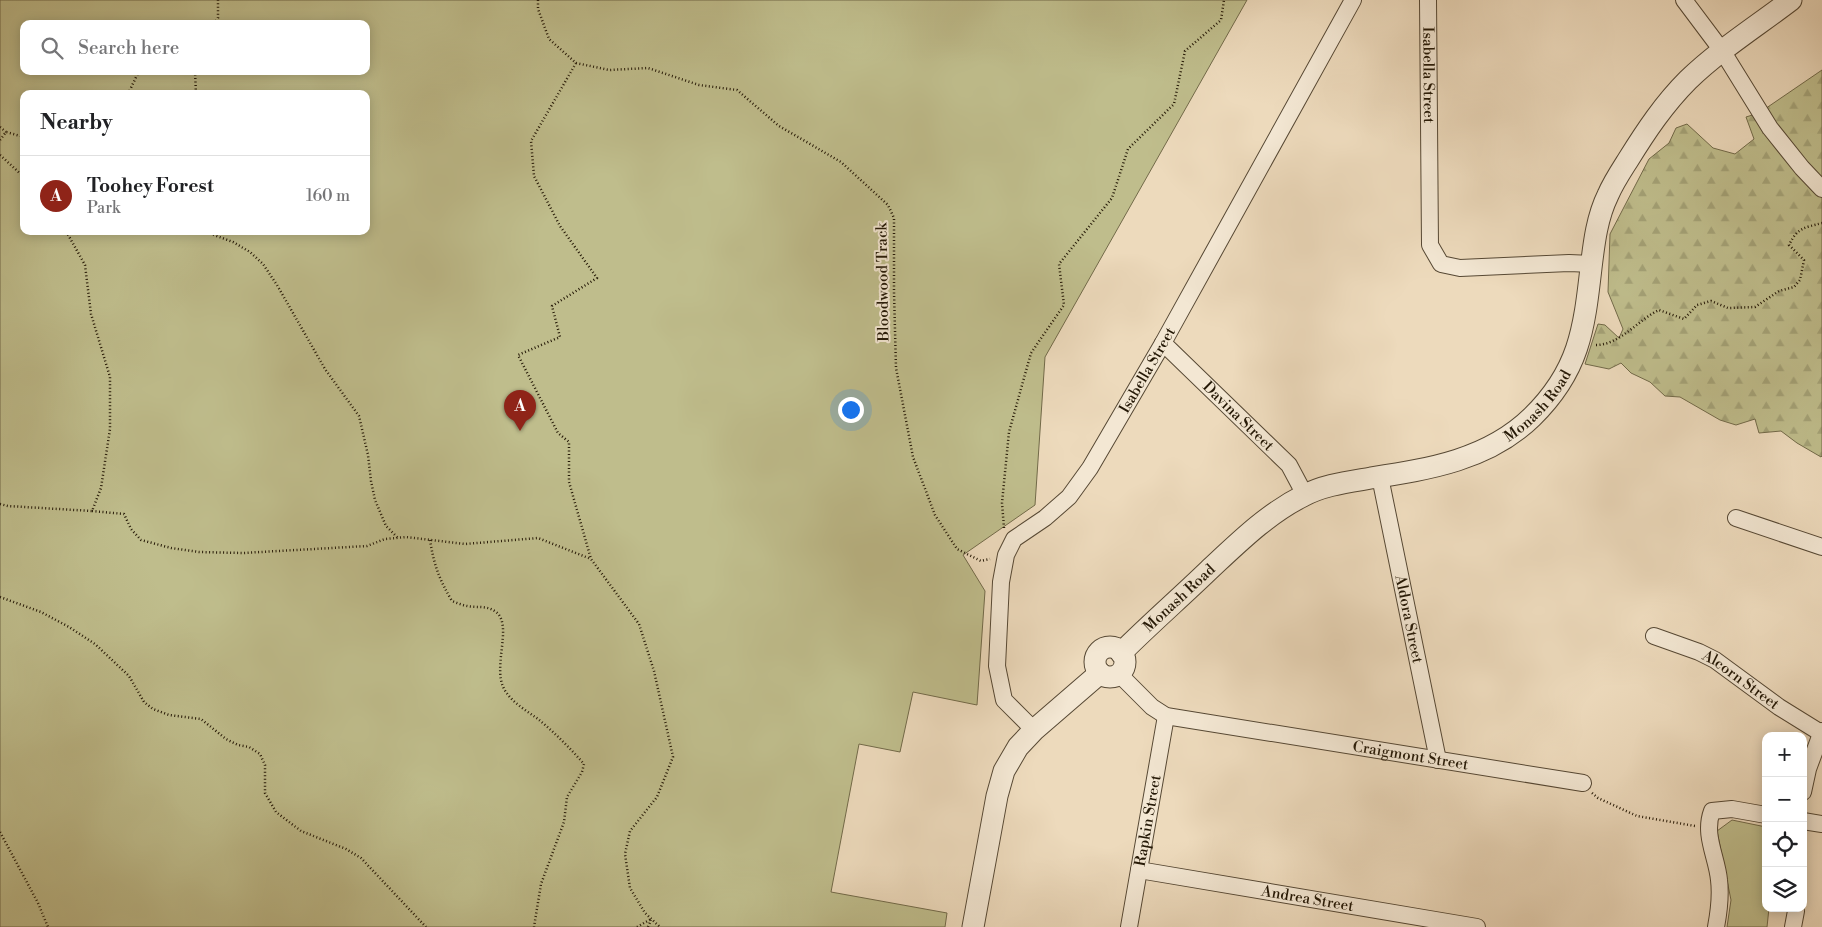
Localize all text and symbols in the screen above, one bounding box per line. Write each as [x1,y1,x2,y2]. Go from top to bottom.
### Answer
search box [20,20,370,75]
street label: Isabella Street [1419,27,1439,124]
icon: search [38,34,66,62]
text: Search here [78,36,179,60]
text: Nearby [40,110,113,136]
text: Toohey Forest [87,174,214,198]
text: A [50,186,62,206]
text: 160 m [306,186,350,206]
text: Park [87,198,120,218]
street label: Bloodwood Track [872,221,894,342]
street label: Isabella Street [1115,323,1180,417]
street label: Monash Road [1500,366,1576,446]
street label: Davina Street [1199,377,1279,455]
pin: A [504,390,536,431]
your location [838,397,864,423]
street label: Monash Road [1139,559,1219,636]
street label: Aldora Street [1391,572,1428,666]
street label: Alcorn Street [1698,645,1784,714]
map controls [1762,732,1807,912]
button: + [1762,732,1807,777]
street label: Craigmont Street [1351,737,1470,774]
street label: Rapkin Street [1130,773,1165,868]
button: − [1762,777,1807,822]
button: locate [1762,822,1807,867]
button: layers [1762,867,1807,912]
street label: Andrea Street [1259,881,1356,916]

